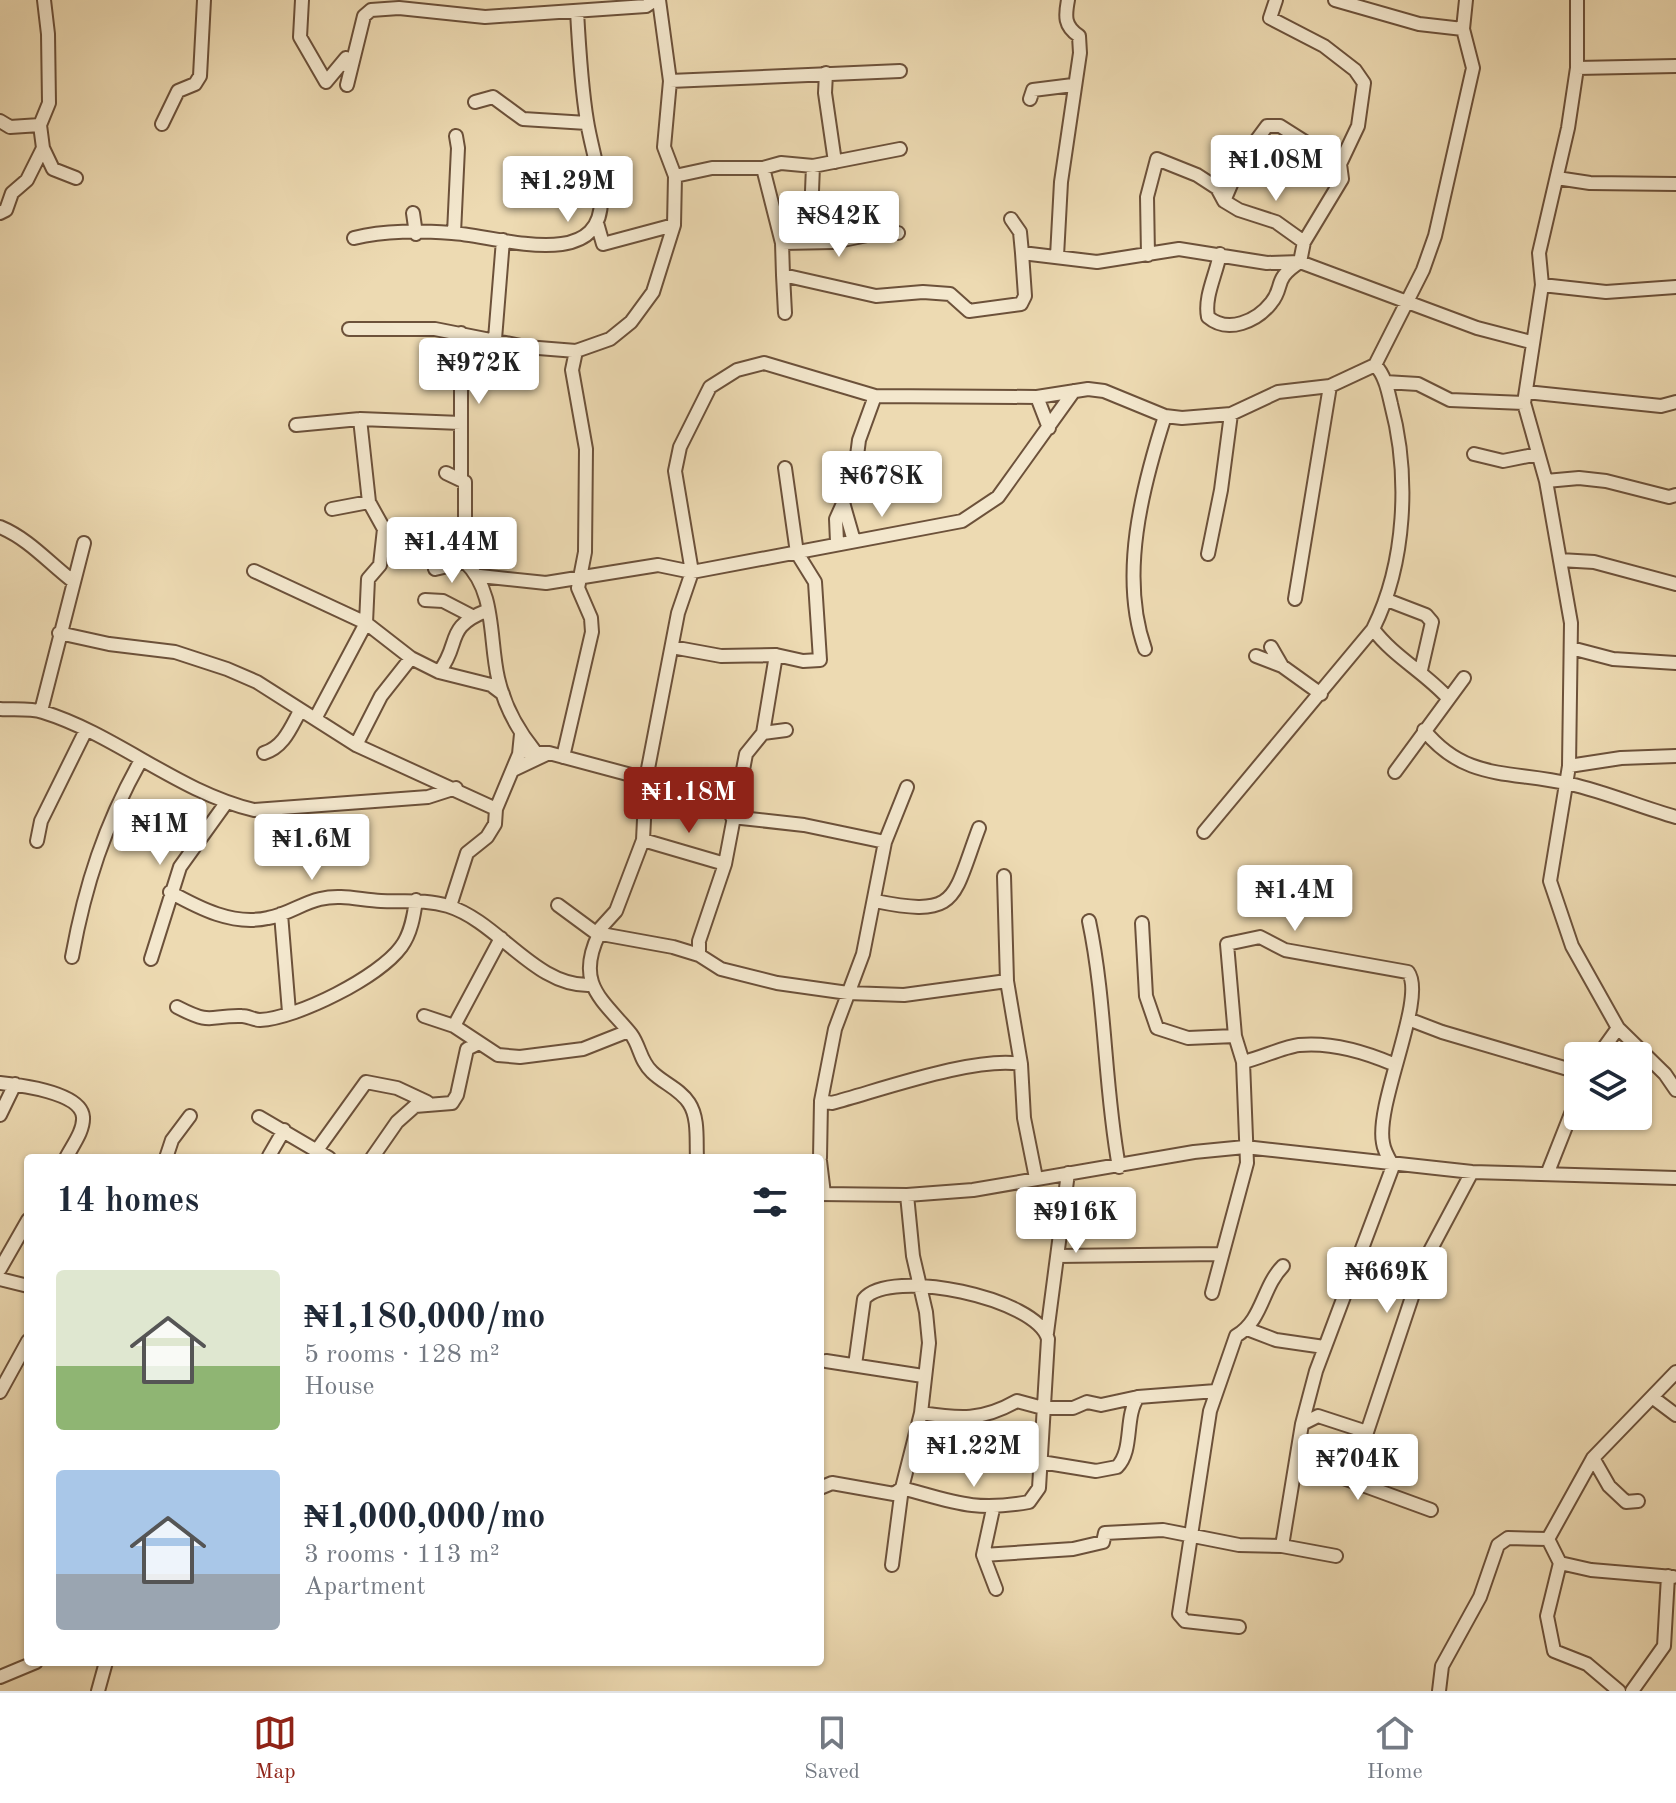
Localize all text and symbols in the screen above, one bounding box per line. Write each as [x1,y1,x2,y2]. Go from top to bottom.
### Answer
pin: ₦1.08M [1211,135,1341,203]
text: ₦1.08M [1229,148,1323,174]
pin: ₦1.29M [503,156,633,224]
text: ₦1.29M [521,169,615,195]
pin: ₦842K [783,191,895,259]
text: ₦842K [797,204,881,230]
pin: ₦972K [423,338,535,406]
text: ₦972K [437,351,521,377]
pin: ₦678K [826,451,938,519]
text: ₦678K [840,464,924,490]
pin: ₦1.44M [387,517,517,585]
text: ₦1.44M [405,530,499,556]
pin: ₦1.18M [624,767,754,835]
text: ₦1.18M [642,780,736,806]
pin: ₦1M [121,799,199,867]
text: ₦1M [132,812,189,838]
pin: ₦1.6M [256,814,368,882]
text: ₦1.6M [272,827,352,853]
pin: ₦1.4M [1239,865,1351,933]
text: ₦1.4M [1255,878,1335,904]
map controls [1564,1042,1652,1130]
button: layers [1564,1042,1652,1130]
icon: filters [748,1180,792,1224]
text: 14 homes [56,1185,199,1219]
pin: ₦916K [1020,1187,1132,1255]
text: ₦916K [1034,1200,1118,1226]
pin: ₦669K [1331,1247,1443,1315]
text: ₦669K [1345,1260,1429,1286]
text: ₦1,180,000/mo [304,1301,545,1335]
icon: home [120,1302,216,1398]
text: 5 rooms · 128 m² [304,1342,500,1368]
text: House [304,1374,375,1400]
pin: ₦1.22M [909,1421,1039,1489]
text: ₦1.22M [927,1434,1021,1460]
pin: ₦704K [1302,1434,1414,1502]
text: ₦704K [1316,1447,1400,1473]
text: ₦1,000,000/mo [304,1501,545,1535]
icon: home [120,1502,216,1598]
text: 3 rooms · 113 m² [304,1542,500,1568]
text: Apartment [304,1574,426,1600]
tab: Map [253,1711,297,1786]
tab: Saved [804,1711,860,1786]
tab: Home [1367,1711,1423,1786]

